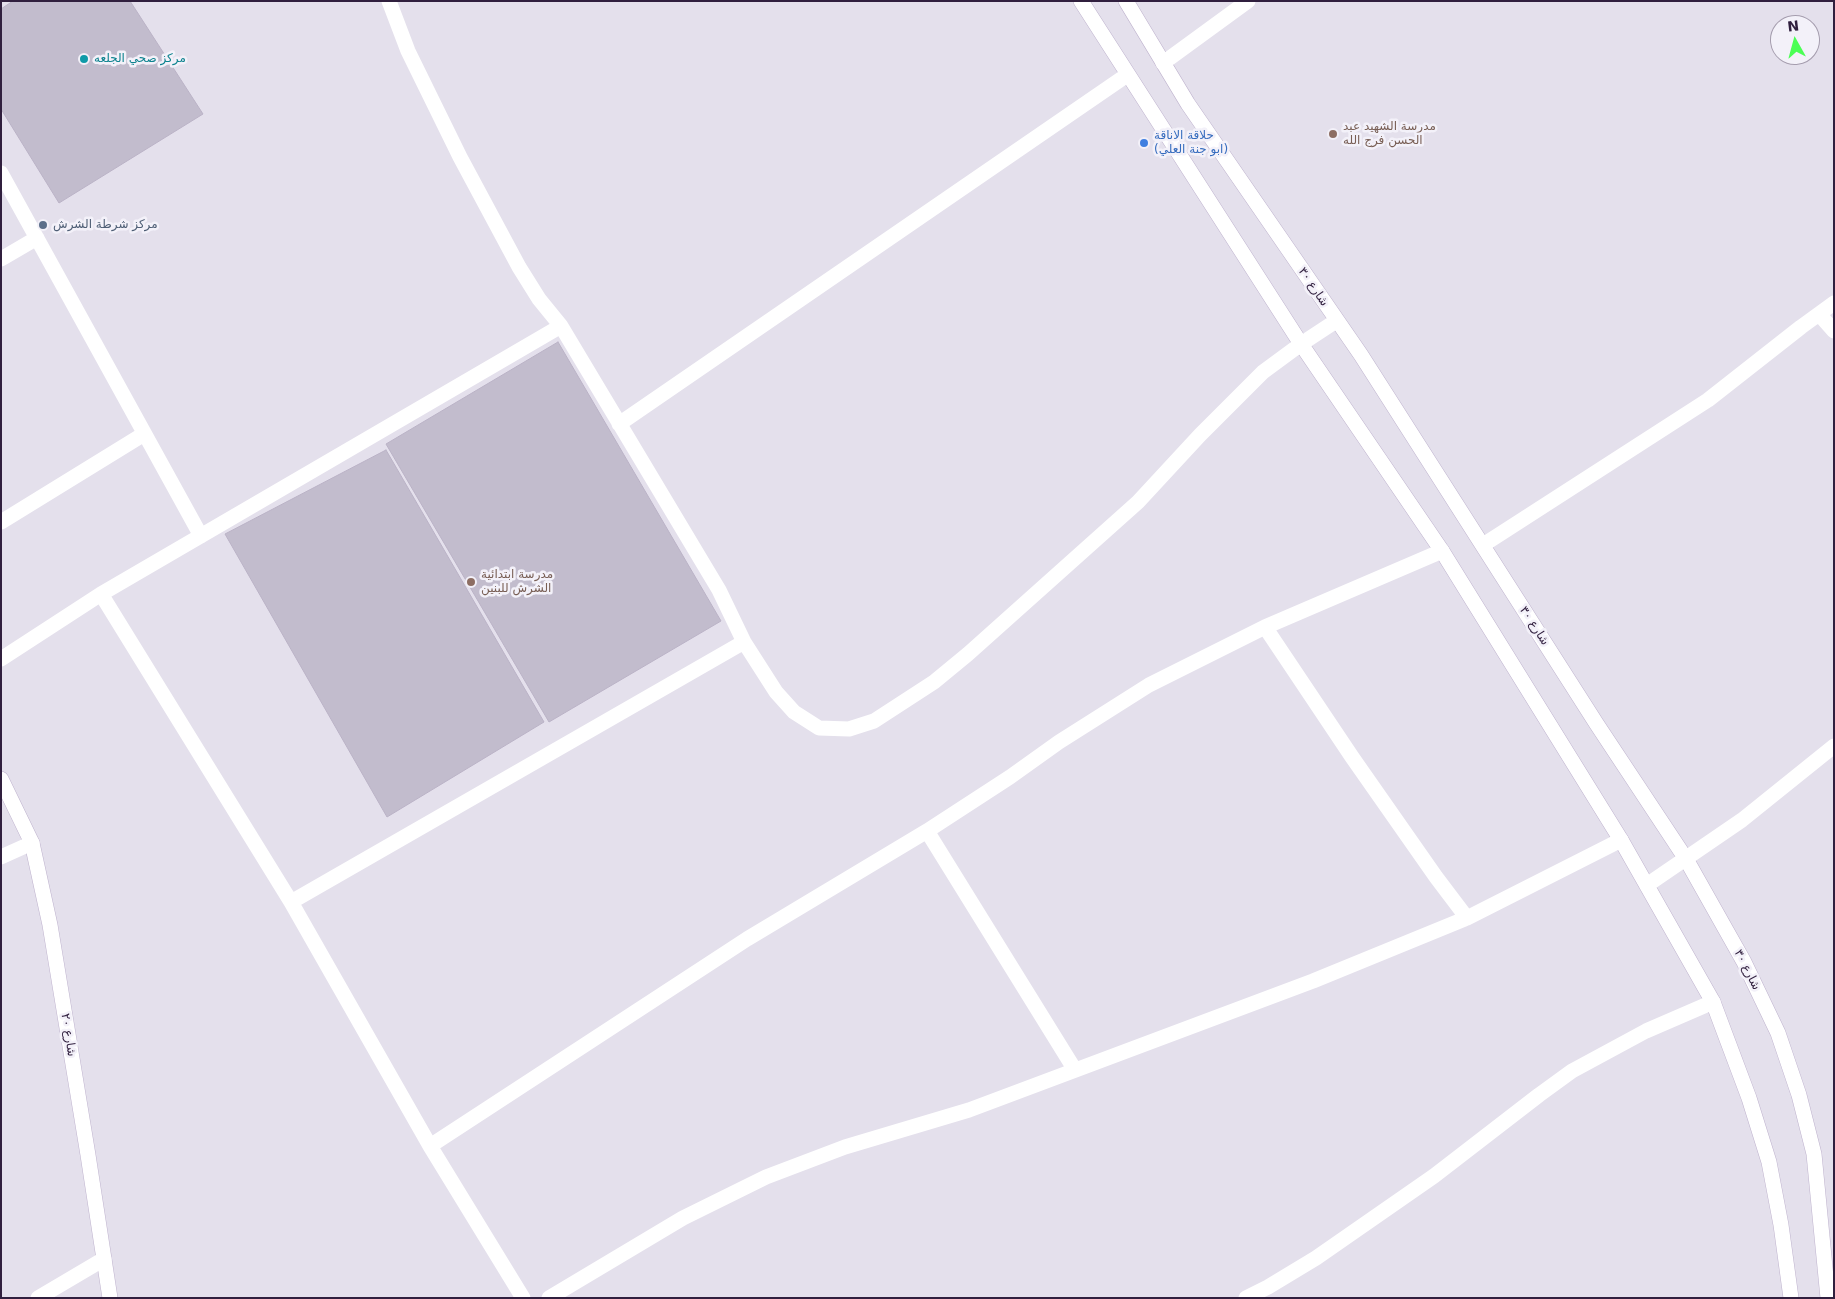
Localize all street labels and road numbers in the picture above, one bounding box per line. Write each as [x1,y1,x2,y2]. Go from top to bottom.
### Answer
street label: شارع ٣٠ [1295,265,1331,309]
street label: شارع ٣٠ [1516,604,1552,648]
street label: شارع ٣٠ [1731,947,1763,993]
street label: شارع ٢٠ [57,1012,79,1058]

